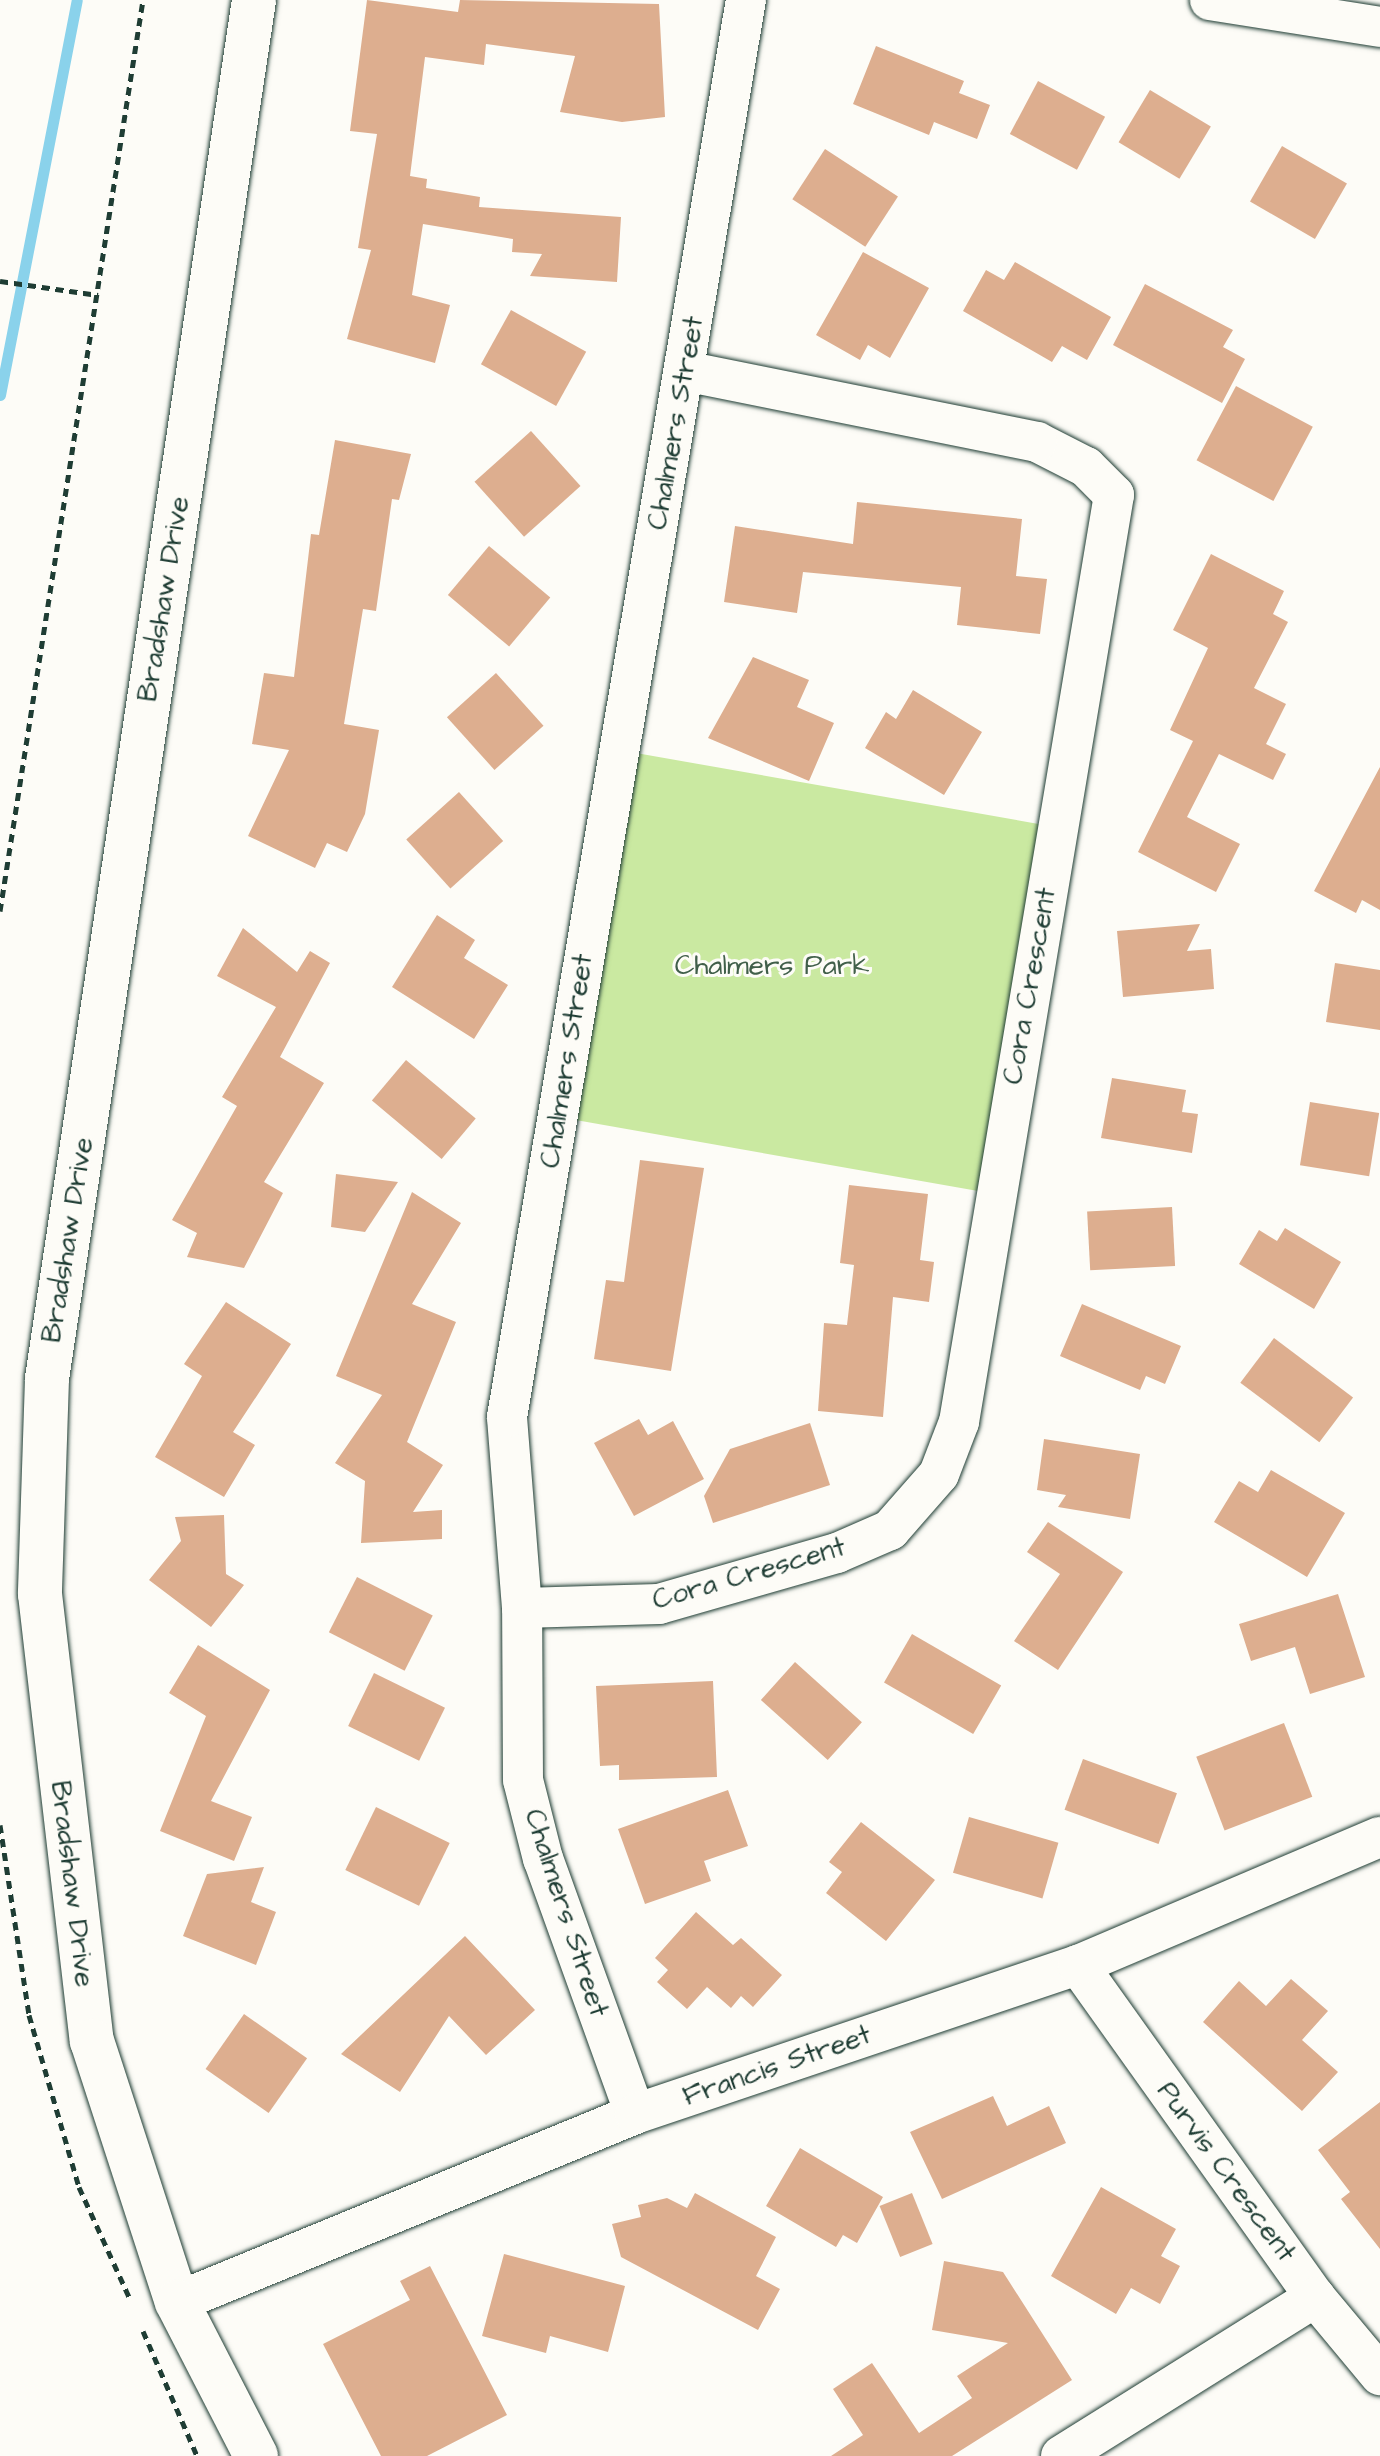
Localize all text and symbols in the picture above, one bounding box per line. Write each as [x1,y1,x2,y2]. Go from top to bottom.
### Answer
street label: Chalmers Street [641,314,711,532]
street label: Bradshaw Drive [131,494,197,704]
street label: Cora Crescent [996,885,1064,1087]
park label: Chalmers Park [675,949,869,983]
street label: Chalmers Street [533,952,601,1170]
street label: Bradshaw Drive [35,1135,101,1345]
street label: Cora Crescent [649,1530,849,1618]
street label: Bradshaw Drive [43,1779,101,1989]
street label: Chalmers Street [517,1805,615,2021]
street label: Francis Street [679,2018,875,2114]
street label: Purvis Crescent [1149,2075,1303,2269]

